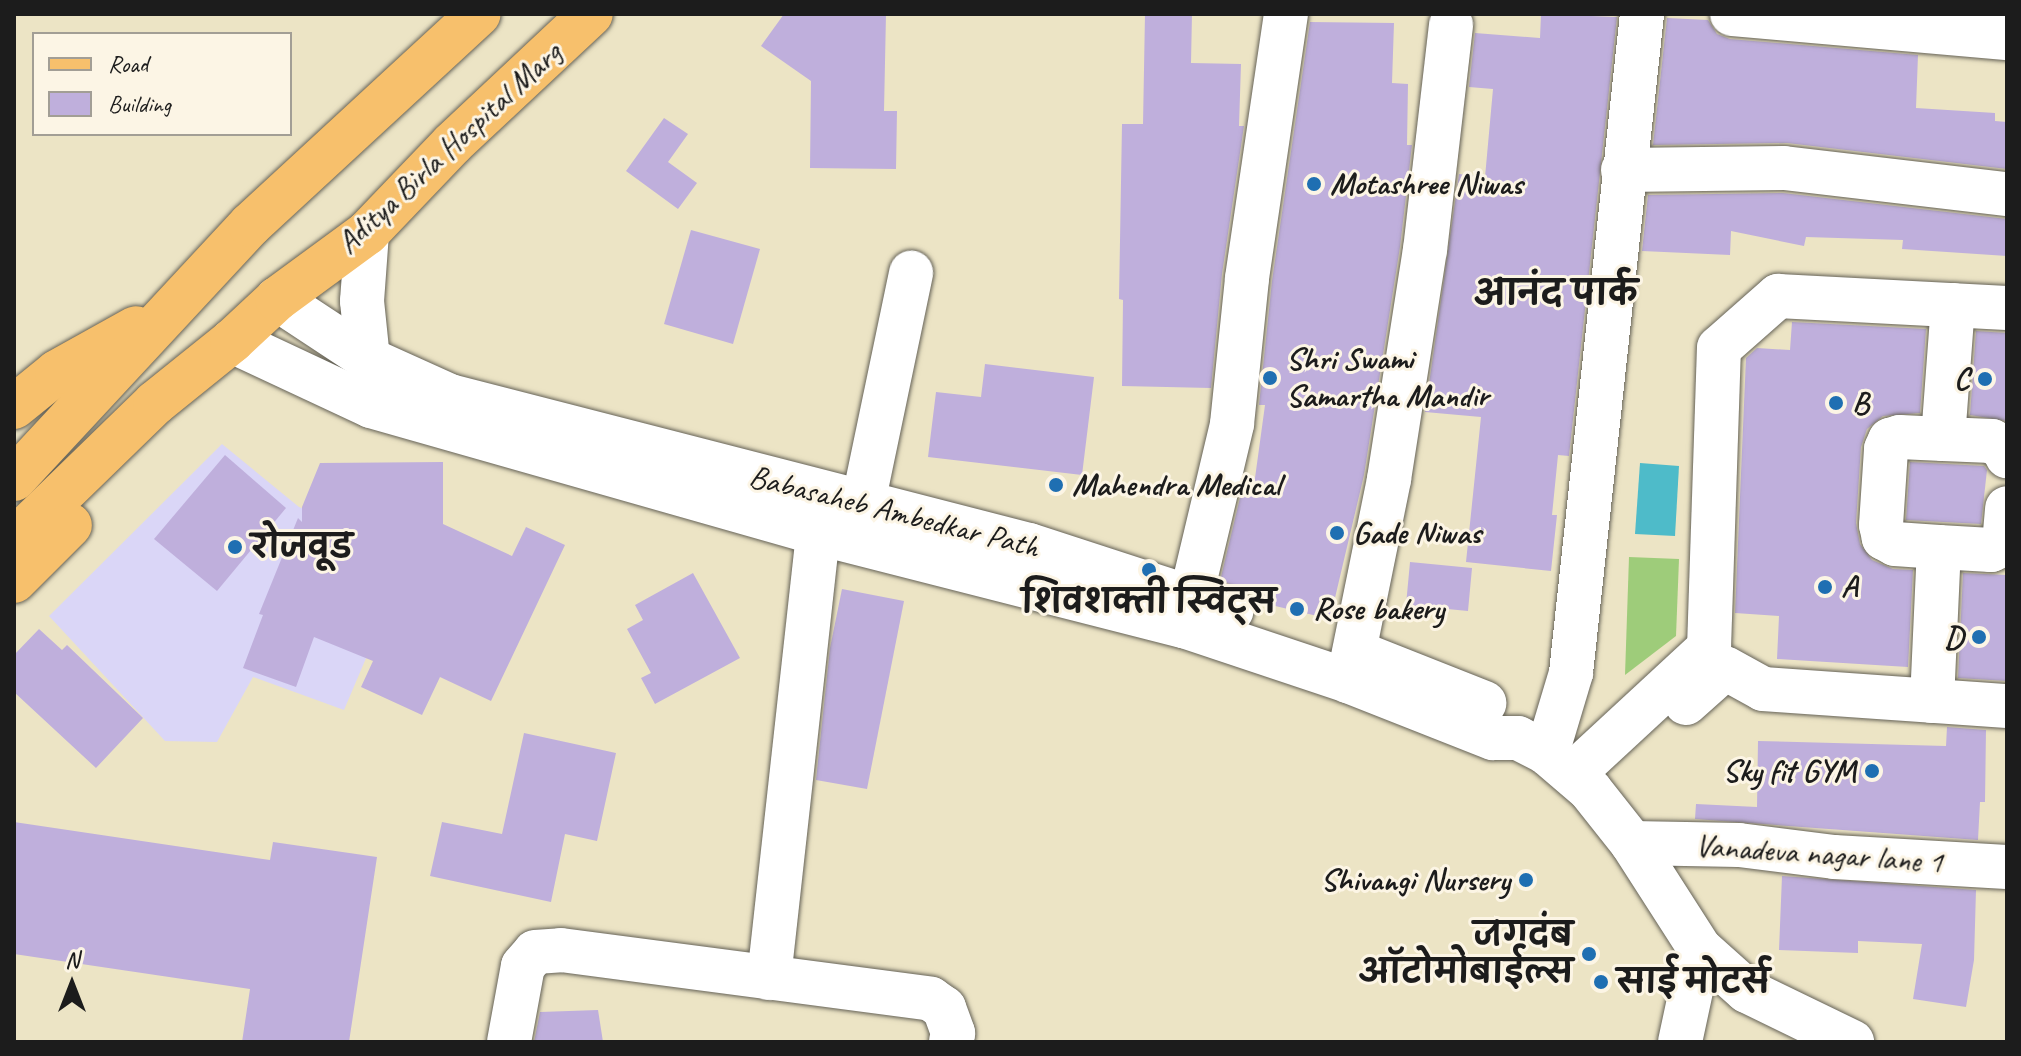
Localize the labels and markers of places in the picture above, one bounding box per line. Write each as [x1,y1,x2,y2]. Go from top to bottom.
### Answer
place label: Motashree Niwas [1330,165,1523,203]
marker: Motashree Niwas [1305,175,1323,193]
place label: Shri Swami Samartha Mandir [1286,341,1488,416]
place label: C [1954,360,1969,398]
marker: Shri Swami Samartha Mandir [1261,369,1279,387]
marker: C [1976,370,1994,388]
place label: B [1852,384,1869,422]
marker: B [1827,394,1845,412]
place label: Mahendra Medical [1072,466,1279,504]
marker: Mahendra Medical [1047,476,1065,494]
place label: Gade Niwas [1353,514,1482,552]
marker: Gade Niwas [1328,524,1346,542]
place label: रोजवूड [251,528,353,566]
marker: रोजवूड [226,538,244,556]
marker: शिवशक्ती स्विट्स [1140,561,1158,579]
place label: A [1841,568,1857,606]
marker: A [1816,578,1834,596]
place label: शिवशक्ती स्विट्स [1022,583,1276,621]
place label: Rose bakery [1313,590,1445,628]
marker: Rose bakery [1288,600,1306,618]
place label: D [1944,618,1963,656]
marker: D [1970,628,1988,646]
place label: Sky fit GYM [1723,752,1856,790]
marker: Sky fit GYM [1863,762,1881,780]
place label: Shivangi Nursery [1321,861,1510,899]
marker: Shivangi Nursery [1517,871,1535,889]
place label: जगदंब ऑटोमोबाईल्स [1359,917,1573,992]
marker: जगदंब ऑटोमोबाईल्स [1580,945,1598,963]
place label: साई मोटर्स [1617,963,1770,1001]
marker: साई मोटर्स [1592,973,1610,991]

